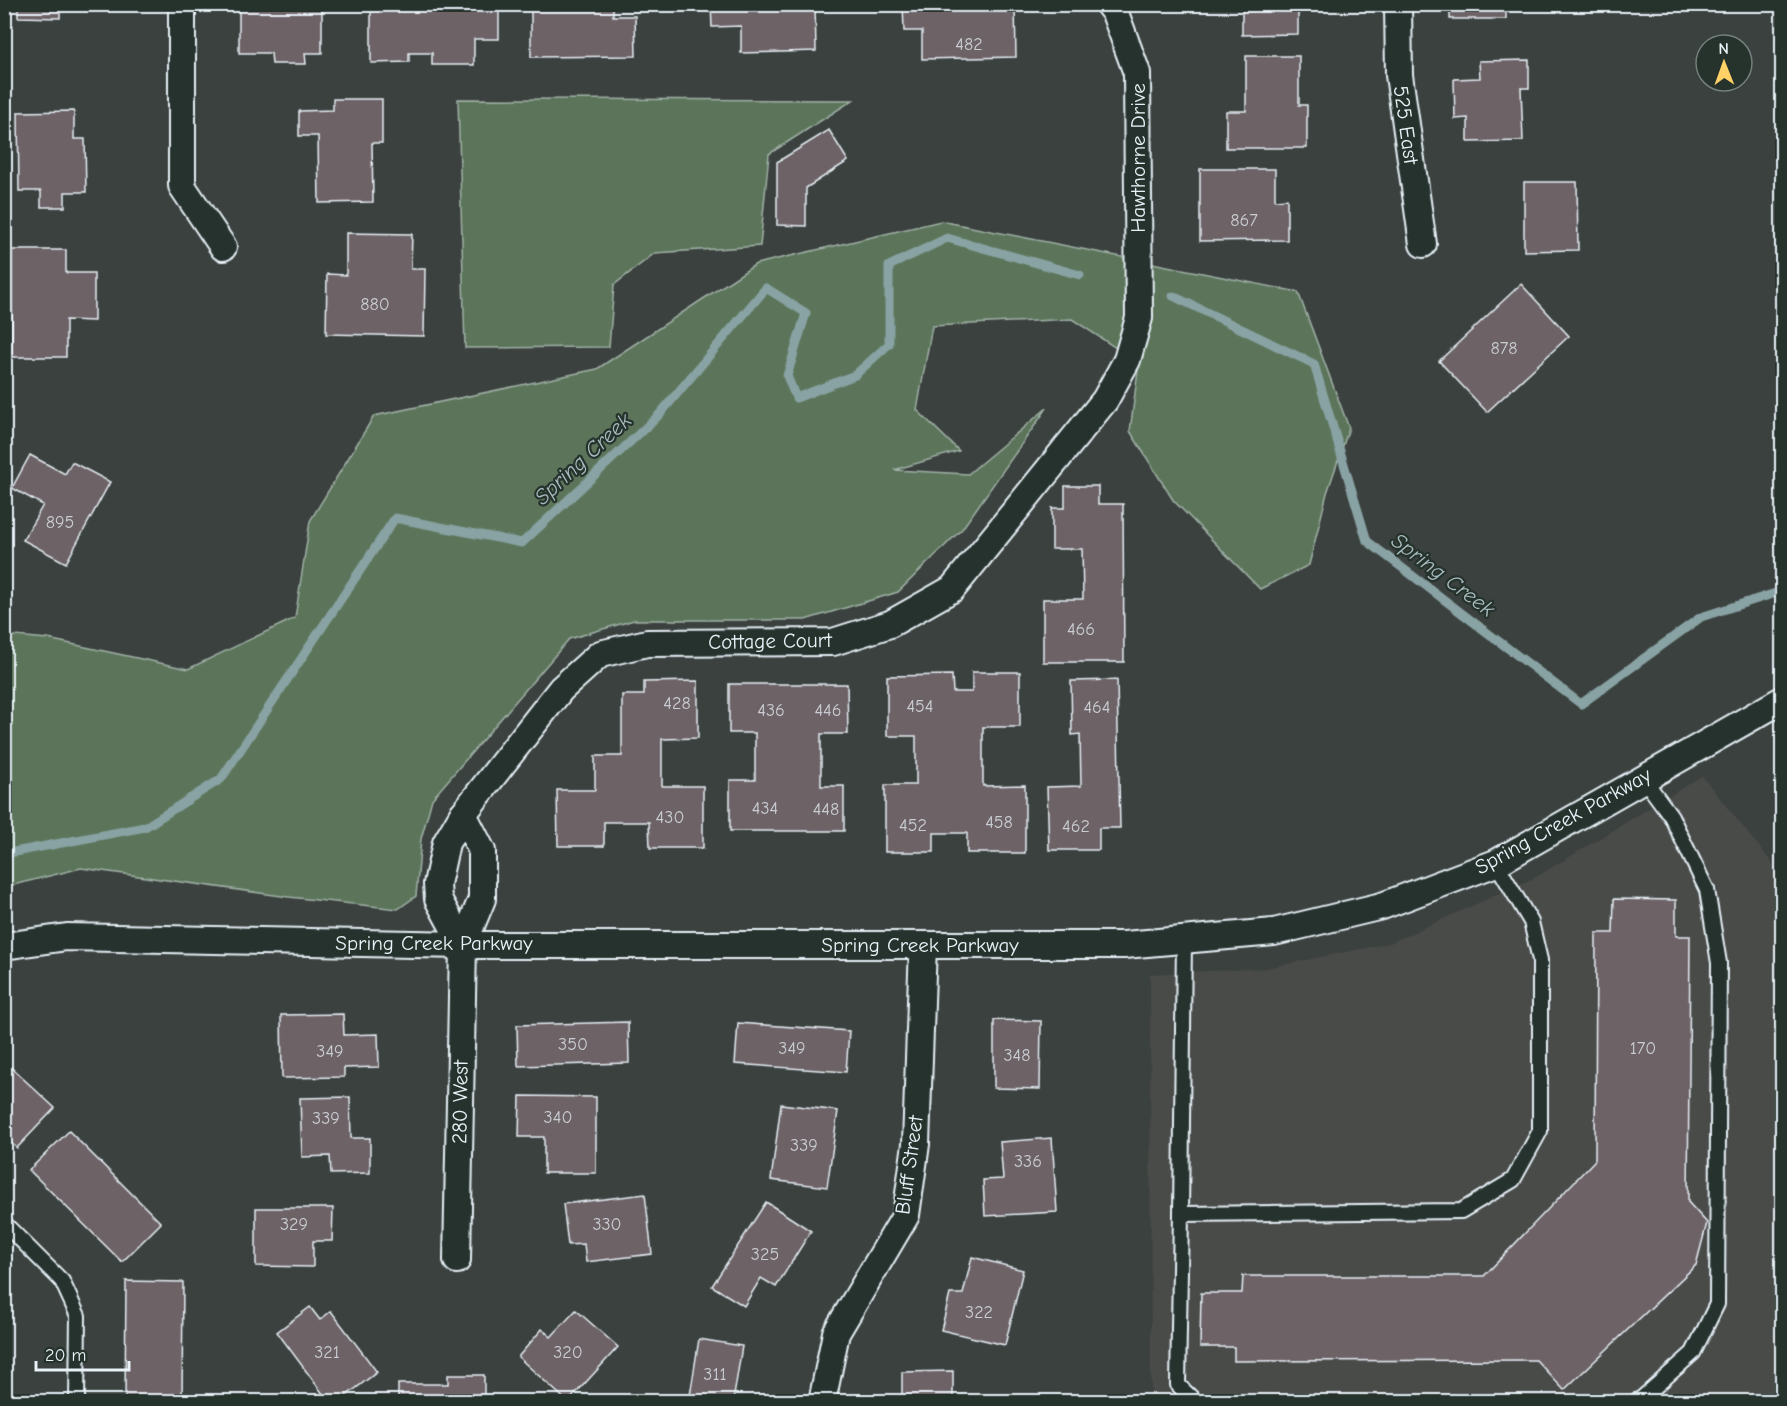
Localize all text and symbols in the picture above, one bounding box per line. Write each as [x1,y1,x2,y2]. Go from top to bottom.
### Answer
north arrow [1694,33,1754,93]
house number: 482 [955,34,983,55]
text: N [1718,40,1729,58]
street label: Hawthorne Drive [1126,83,1150,233]
street label: 525 East [1389,84,1424,167]
house number: 867 [1230,210,1258,231]
house number: 880 [360,294,390,315]
house number: 878 [1491,338,1517,359]
water label: Spring Creek [529,407,637,510]
house number: 895 [46,512,74,533]
water label: Spring Creek [1386,528,1500,623]
house number: 466 [1067,619,1095,640]
street label: Cottage Court [708,628,833,654]
house number: 428 [663,693,691,714]
house number: 454 [906,696,934,717]
house number: 464 [1083,697,1111,718]
house number: 436 [757,700,785,721]
house number: 446 [814,700,842,721]
street label: Spring Creek Parkway [1471,762,1656,879]
house number: 434 [752,798,778,819]
house number: 448 [813,799,839,820]
house number: 430 [656,807,684,828]
house number: 458 [985,812,1013,833]
house number: 452 [899,815,927,836]
house number: 462 [1062,816,1090,837]
street label: Spring Creek Parkway [335,931,533,955]
street label: Spring Creek Parkway [821,933,1019,957]
house number: 350 [558,1034,588,1055]
house number: 349 [778,1038,806,1059]
house number: 170 [1630,1038,1656,1059]
house number: 349 [316,1041,344,1062]
house number: 348 [1003,1045,1031,1066]
street label: 280 West [447,1059,473,1144]
house number: 340 [544,1107,572,1128]
house number: 339 [312,1108,340,1129]
street label: Bluff Street [890,1113,928,1216]
house number: 339 [790,1135,818,1156]
house number: 336 [1014,1151,1042,1172]
house number: 329 [280,1214,308,1235]
house number: 330 [592,1214,622,1235]
house number: 325 [751,1244,779,1265]
house number: 322 [965,1302,993,1323]
scale bar [36,1334,129,1372]
house number: 321 [314,1342,340,1363]
house number: 320 [553,1342,583,1363]
text: 20 m [45,1345,86,1366]
house number: 311 [703,1364,727,1385]

